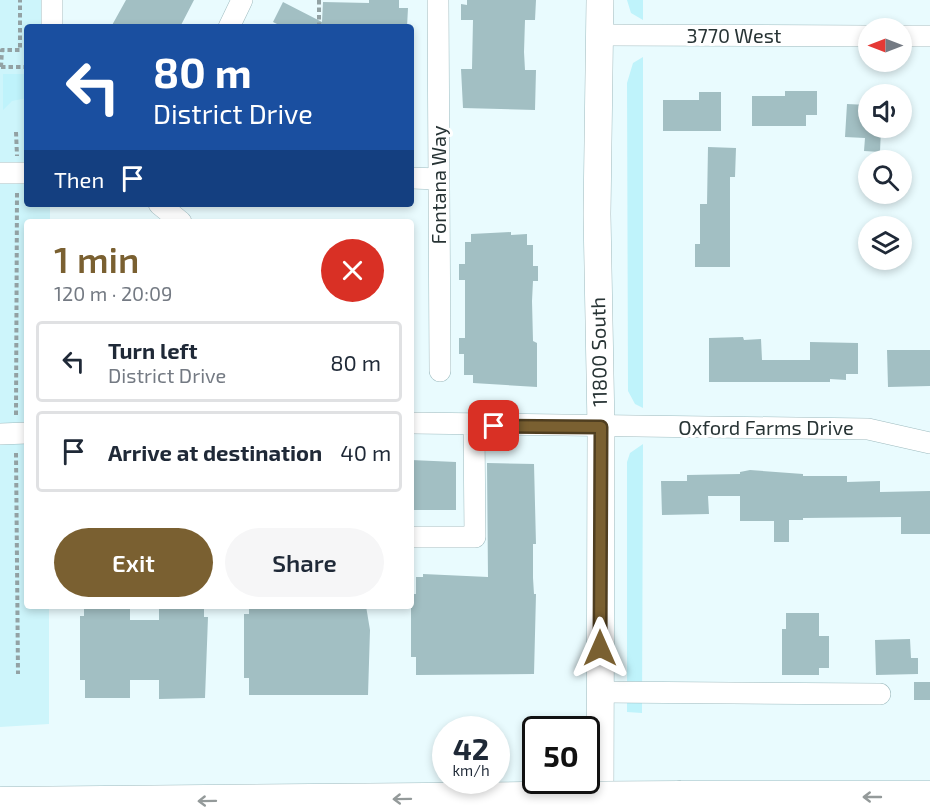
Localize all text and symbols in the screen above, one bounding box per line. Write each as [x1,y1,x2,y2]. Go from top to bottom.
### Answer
north arrow [858,18,912,72]
map controls [858,18,912,270]
street label: 3770 West [687,23,782,47]
text: 80 m [153,46,252,96]
icon: left [54,48,132,126]
button: sound [858,84,912,138]
text: District Drive [153,97,313,129]
street label: Fontana Way [426,125,450,245]
button: search [858,150,912,204]
icon: arrive [116,162,149,195]
text: Then [54,166,104,192]
button: layers [858,216,912,270]
text: 1 min [54,237,139,280]
button: close [321,239,384,302]
text: 120 m · 20:09 [54,281,172,305]
street label: 11800 South [585,297,611,407]
text: Turn left [108,337,197,363]
icon: left [57,345,90,378]
text: 80 m [330,349,381,375]
text: District Drive [108,363,226,387]
pin [468,400,519,451]
icon: arrive [477,409,510,442]
street label: Oxford Farms Drive [678,415,854,439]
icon: arrive [57,435,90,468]
text: Arrive at destination [108,439,322,465]
text: 40 m [340,439,391,465]
button: Exit [54,528,213,597]
button: Share [225,528,384,597]
position arrow [568,616,632,680]
speed limit sign: 50 [522,716,600,794]
text: 42 [453,730,489,766]
text: km/h [452,761,490,779]
one-way arrow [862,791,882,803]
one-way arrow [393,793,413,805]
one-way arrow [198,795,218,807]

